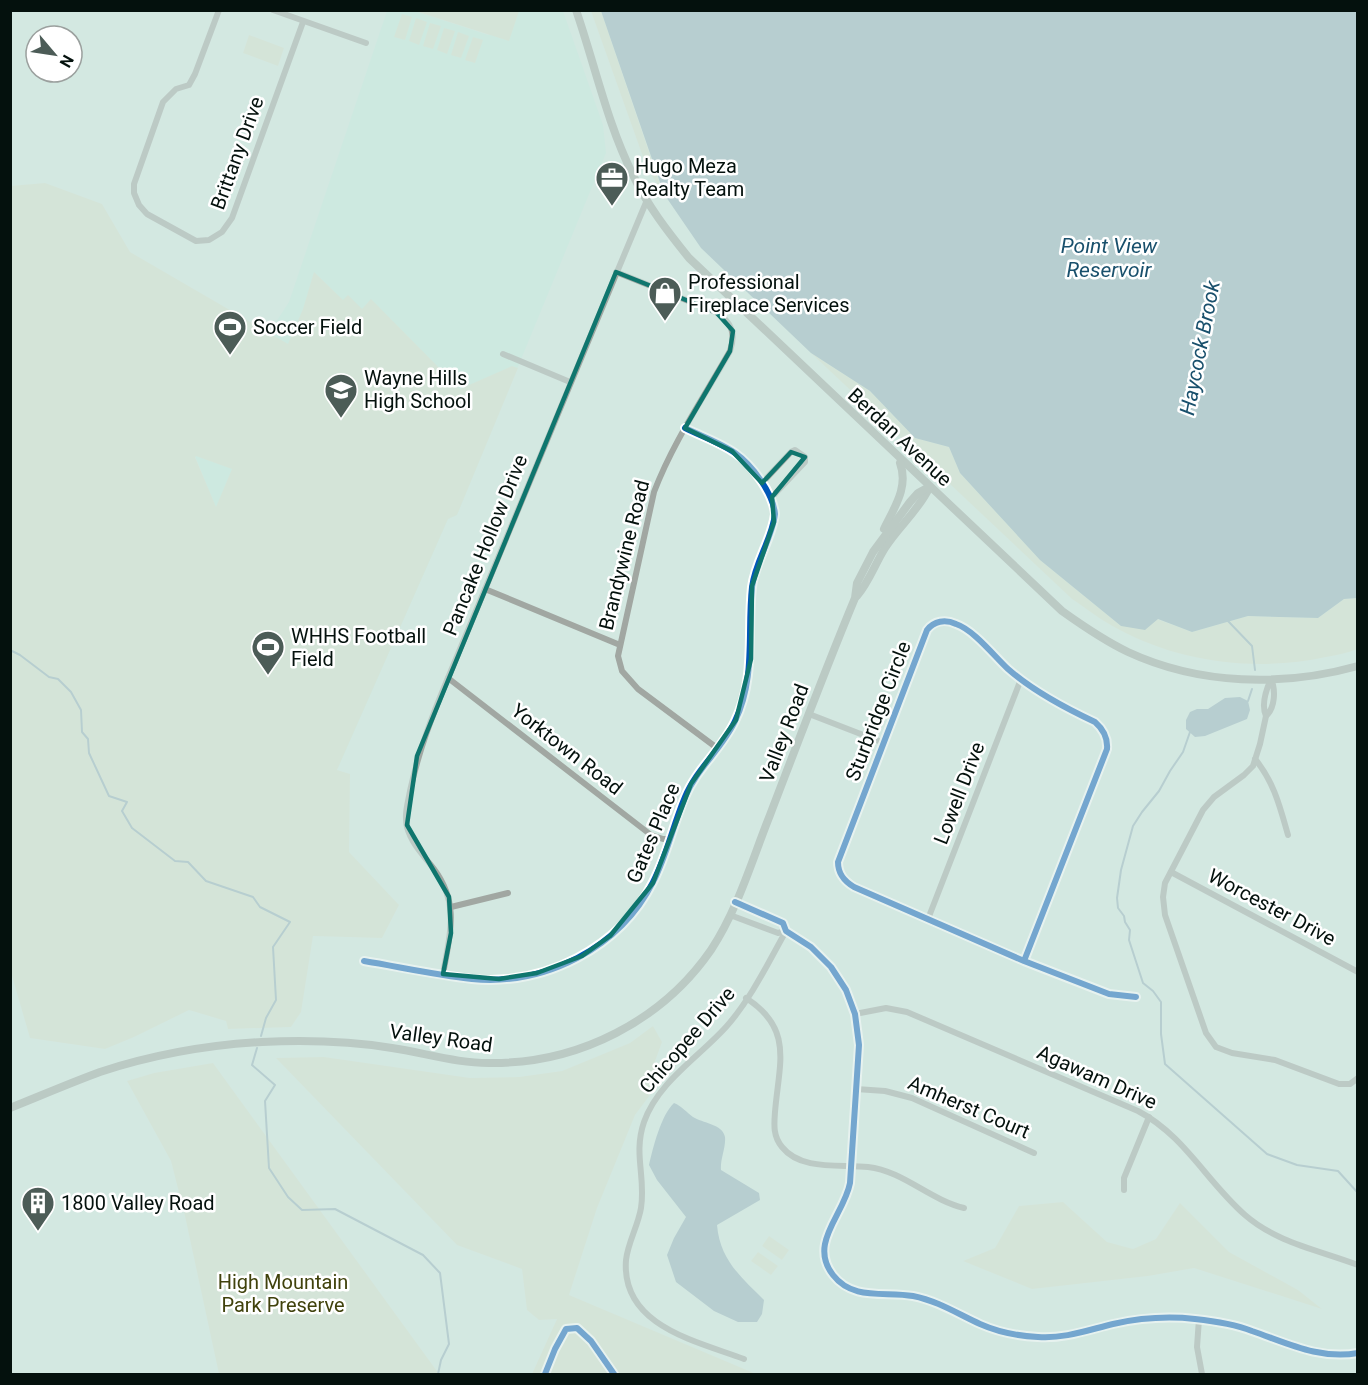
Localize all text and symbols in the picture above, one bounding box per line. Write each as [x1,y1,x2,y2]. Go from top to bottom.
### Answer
north arrow [24,24,84,84]
text: N [56,51,78,71]
street label: Brittany Drive [205,93,269,213]
place label: Hugo Meza Realty Team [635,154,744,201]
office icon: Hugo Meza Realty Team [594,160,630,207]
water label: Point View Reservoir [1061,234,1158,282]
place label: Professional Fireplace Services [688,270,850,317]
shop icon: Professional Fireplace Services [647,275,683,322]
water label: Haycock Brook [1175,278,1225,417]
sports icon: Soccer Field [212,309,248,356]
place label: Soccer Field [253,315,362,339]
place label: Wayne Hills High School [364,366,471,413]
school or university icon: Wayne Hills High School [323,372,359,419]
street label: Berdan Avenue [843,383,957,491]
street label: Pancake Hollow Drive [438,451,532,639]
street label: Brandywine Road [594,477,654,633]
place label: WHHS Football Field [291,624,426,671]
sports icon: WHHS Football Field [250,629,286,676]
street label: Sturbridge Circle [840,638,916,784]
street label: Valley Road [754,680,814,786]
street label: Yorktown Road [507,698,627,800]
street label: Lowell Drive [929,739,989,847]
street label: Gates Place [621,779,685,887]
street label: Worcester Drive [1204,863,1340,951]
street label: Chicopee Drive [634,982,740,1098]
street label: Valley Road [388,1019,494,1057]
street label: Agawam Drive [1033,1040,1161,1114]
street label: Amherst Court [904,1071,1034,1143]
building icon: 1800 Valley Road [20,1185,56,1232]
place label: 1800 Valley Road [61,1191,215,1215]
park label: High Mountain Park Preserve [218,1270,348,1317]

